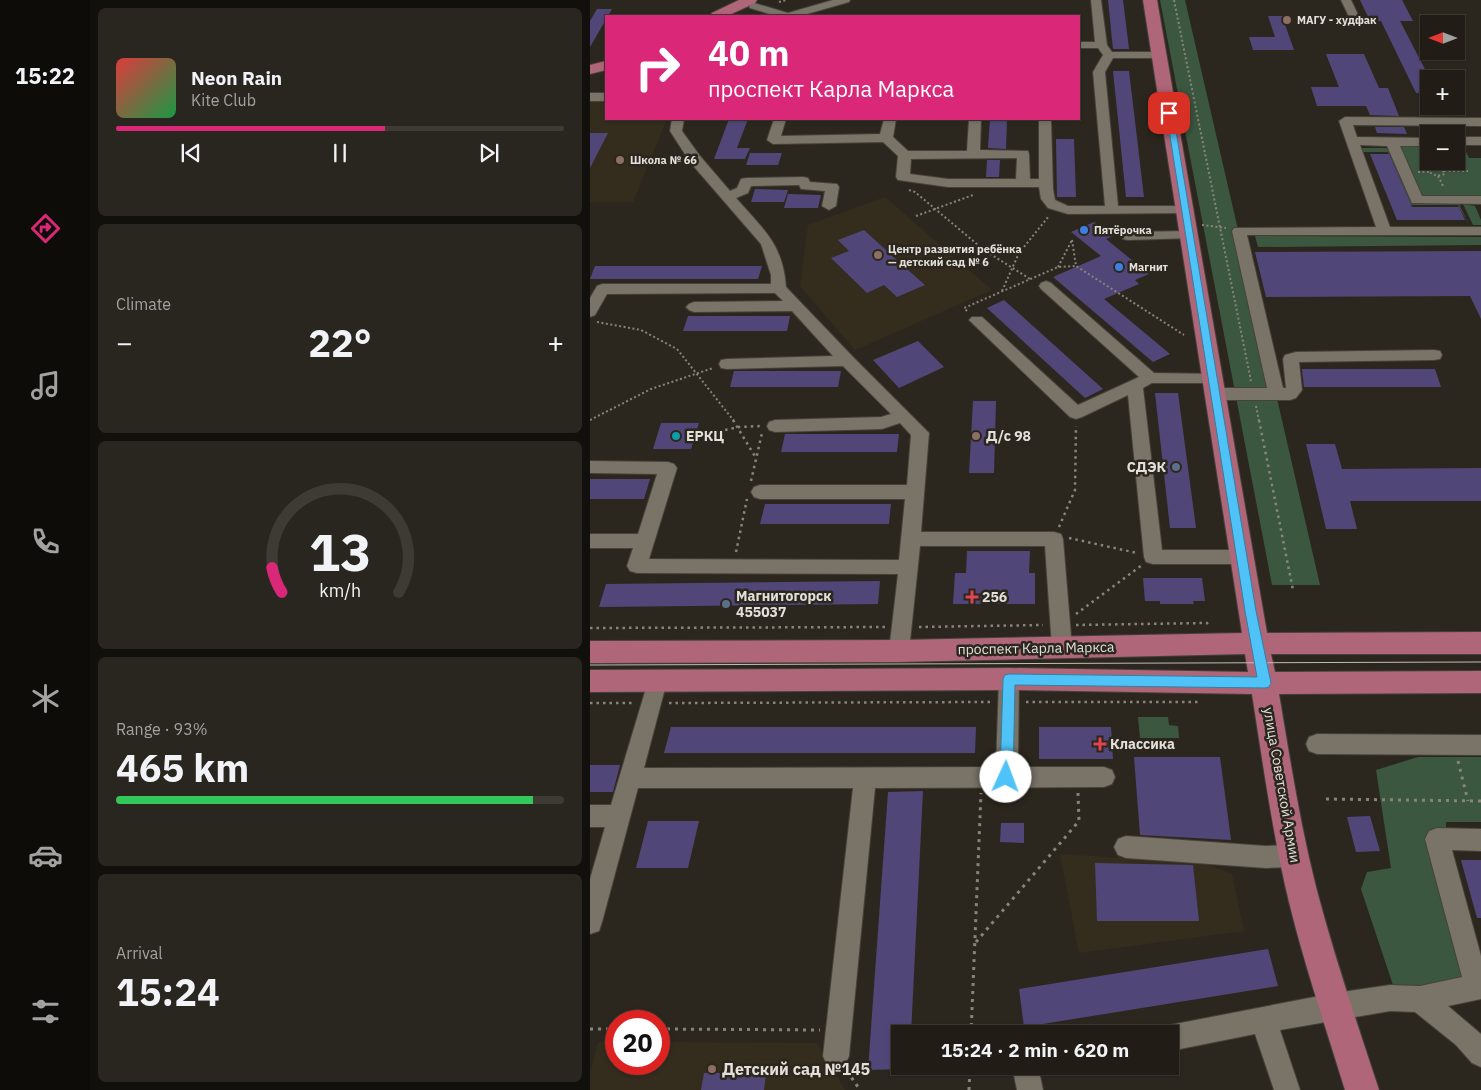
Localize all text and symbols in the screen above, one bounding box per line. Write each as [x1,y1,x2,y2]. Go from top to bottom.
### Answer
place label: МАГУ - худфак [1297,13,1377,27]
marker: МАГУ - худфак [1281,14,1293,26]
north arrow [1420,15,1465,60]
map controls [1420,15,1465,170]
text: 40 m [708,30,790,76]
icon: right [625,35,690,100]
text: 15:22 [15,61,75,90]
text: Neon Rain [191,66,282,90]
button: + [1420,70,1465,115]
text: проспект Карла Маркса [708,74,954,103]
text: Kite Club [191,90,256,110]
pin [1148,92,1190,134]
icon: arrive [1155,99,1183,127]
button: − [1420,125,1465,170]
icon: previous [177,139,205,167]
icon: pause [326,139,354,167]
icon: next [475,139,503,167]
place label: Школа № 66 [630,153,697,167]
marker: Школа № 66 [614,154,626,166]
icon: directions [28,211,63,246]
place label: Пятёрочка [1094,223,1152,237]
marker: Пятёрочка [1078,224,1090,236]
place label: Центр развития ребёнка — детский сад № 6 [888,242,1022,269]
marker: Центр развития ребёнка — детский сад № 6 [872,249,884,261]
place label: Магнит [1129,260,1169,274]
marker: Магнит [1113,261,1125,273]
text: Climate [116,294,171,314]
text: 22° [308,318,372,367]
text: − [116,324,133,361]
text: + [547,324,564,361]
icon: music [28,368,63,403]
place label: ЕРКЦ [686,427,724,445]
place label: Д/с 98 [986,427,1031,445]
marker: ЕРКЦ [670,430,682,442]
marker: Д/с 98 [970,430,982,442]
place label: СДЭК [1127,458,1166,476]
marker: СДЭК [1170,461,1182,473]
text: 13 [309,518,371,585]
icon: phone [28,524,63,559]
text: km/h [319,579,361,602]
place label: Магнитогорск 455037 [736,587,832,621]
place label: 256 [982,588,1007,606]
marker: 256 [966,591,978,603]
marker: Магнитогорск 455037 [720,598,732,610]
street label: проспект Карла Маркса [957,638,1115,658]
icon: climate [28,681,63,716]
street label: улица Советской Армии [1259,706,1305,864]
text: Range · 93% [116,719,208,739]
place label: Классика [1110,735,1175,753]
marker: Классика [1094,738,1106,750]
text: 465 km [116,743,249,792]
position arrow [979,750,1031,802]
icon: car [28,838,63,873]
text: Arrival [116,943,163,963]
text: 15:24 [116,967,220,1016]
icon: filters [28,994,63,1029]
speed limit sign: 20 [605,1010,670,1075]
text: 15:24 · 2 min · 620 m [941,1038,1129,1062]
place label: Детский сад №145 [722,1059,871,1079]
marker: Детский сад №145 [706,1063,718,1075]

